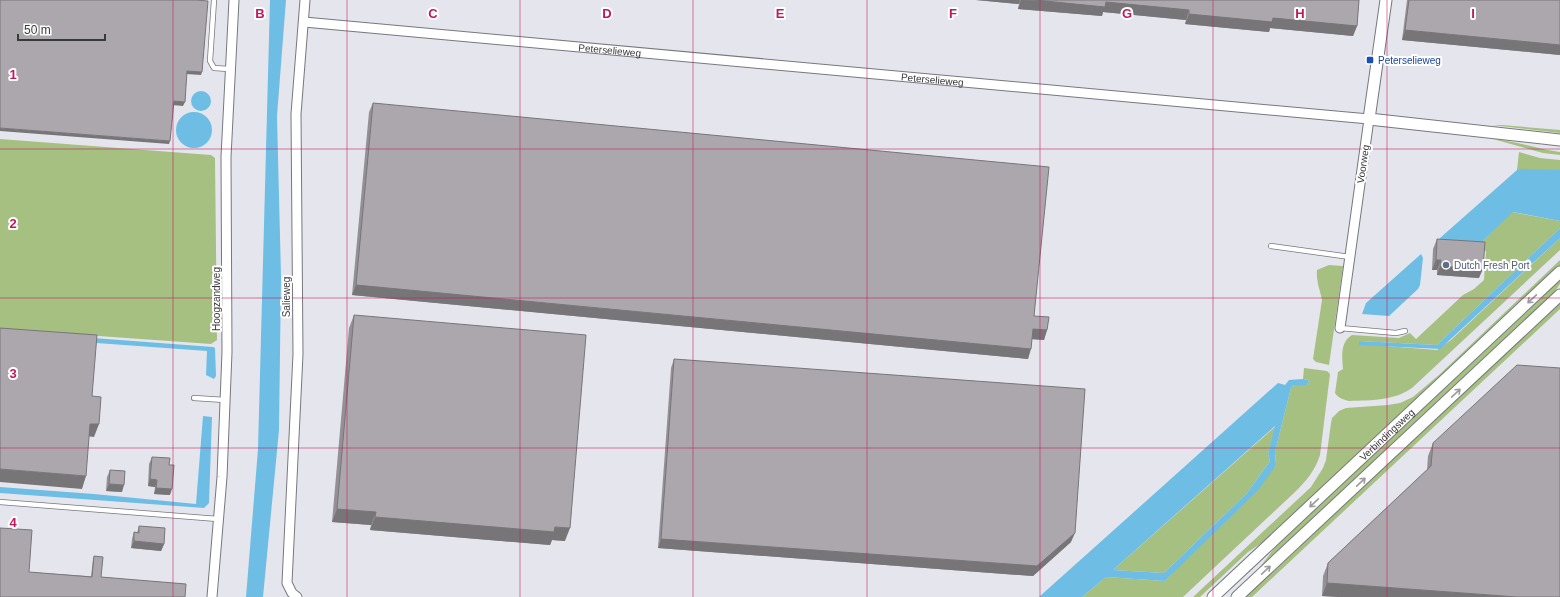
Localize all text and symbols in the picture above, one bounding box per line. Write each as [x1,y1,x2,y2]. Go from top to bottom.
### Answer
text: B [255,6,265,21]
text: C [428,6,438,21]
text: D [602,6,612,21]
text: E [776,6,785,21]
text: F [949,6,957,21]
text: G [1122,6,1132,21]
text: H [1295,6,1305,21]
text: I [1471,6,1475,21]
scale bar [18,16,105,42]
text: 50 m [24,23,51,37]
street label: Peterselieweg [578,42,642,58]
marker: Peterselieweg [1365,55,1375,65]
place label: Peterselieweg [1378,55,1441,66]
text: 1 [9,67,17,82]
street label: Peterselieweg [901,71,964,88]
street label: Voorweg [1355,144,1371,184]
text: 2 [9,216,17,231]
marker: Dutch Fresh Port [1441,260,1451,270]
place label: Dutch Fresh Port [1454,260,1530,271]
street label: Hoogzandweg [211,267,222,331]
street label: Salieweg [281,277,292,317]
one-way arrow [1527,294,1537,303]
text: 3 [9,366,17,381]
one-way arrow [1451,388,1461,398]
street label: Verbindingsweg [1357,406,1416,462]
one-way arrow [1356,477,1366,486]
one-way arrow [1309,498,1319,508]
text: 4 [9,515,17,530]
one-way arrow [1261,566,1271,575]

